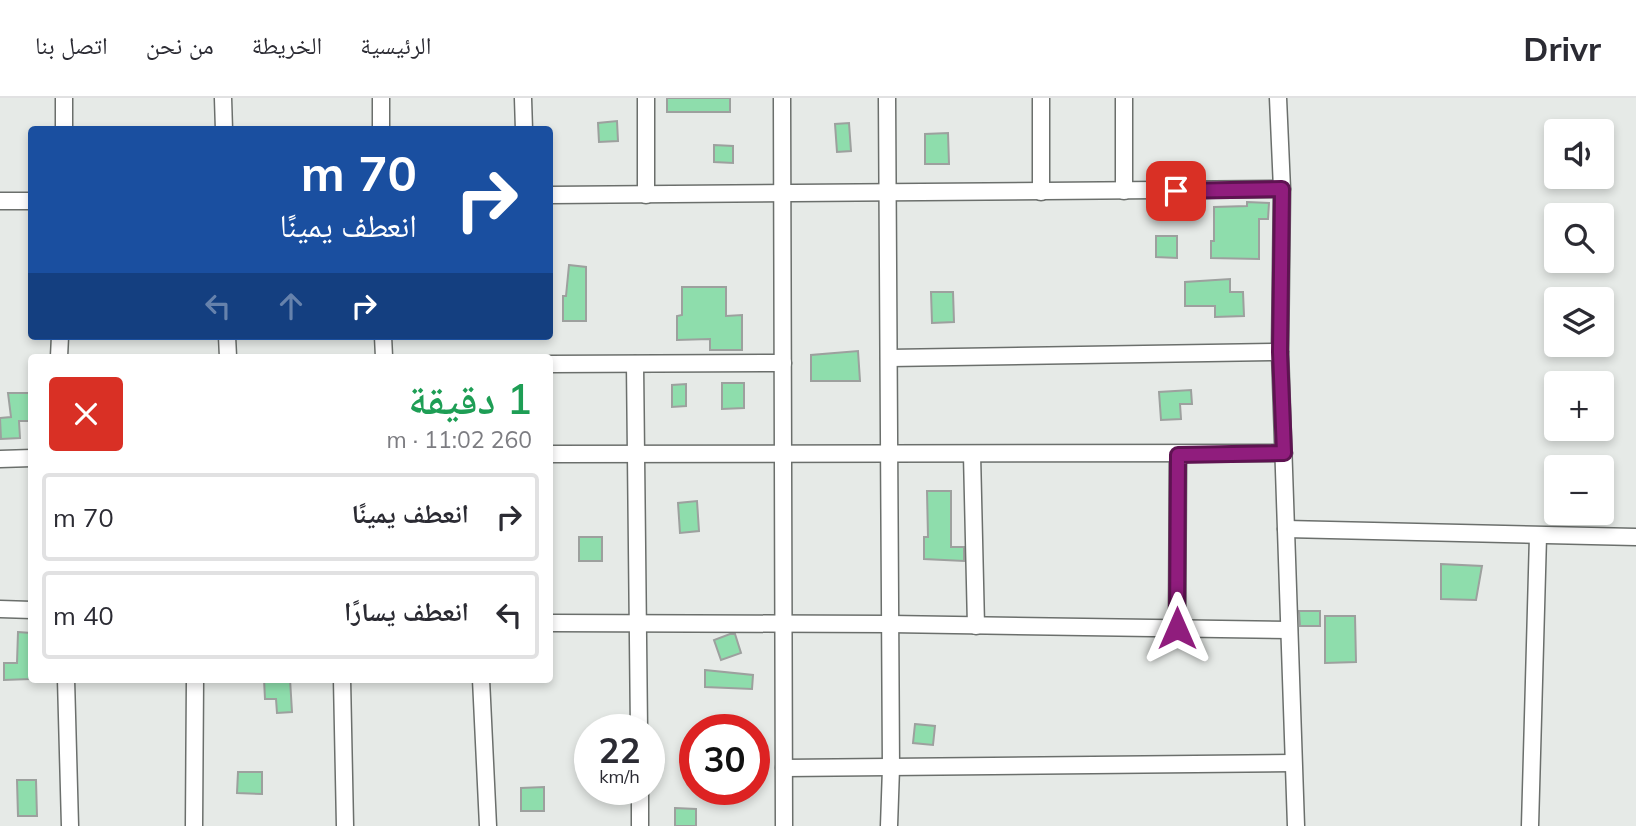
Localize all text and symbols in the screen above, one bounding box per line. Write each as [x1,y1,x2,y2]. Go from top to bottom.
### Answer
text: Drivr [1523,28,1601,69]
text: اتصل بنا [35,30,108,60]
text: من نحن [146,30,214,60]
text: الخريطة [252,30,322,60]
text: الرئيسية [360,30,431,60]
map controls [1544,119,1614,525]
button: sound [1544,119,1614,189]
text: 70 m [301,142,417,203]
icon: right [441,154,532,245]
pin [1146,161,1206,221]
icon: arrive [1157,172,1195,210]
button: search [1544,203,1614,273]
text: انعطف يمينًا [280,205,417,245]
icon: left [199,287,237,325]
icon: ahead [272,287,310,325]
icon: right [345,287,383,325]
button: layers [1544,287,1614,357]
button: + [1544,371,1614,441]
text: 1 دقيقة [408,372,532,425]
button: close [49,377,123,451]
text: 260 m · 11:02 [387,425,532,454]
button: − [1544,455,1614,525]
text: انعطف يمينًا [352,497,469,530]
icon: right [490,498,528,536]
text: 70 m [53,501,114,534]
position arrow [1140,591,1214,665]
text: انعطف يسارًا [344,595,469,628]
icon: left [490,596,528,634]
text: 40 m [53,599,114,632]
speed limit sign: 30 [679,714,770,805]
text: 22 [598,728,641,772]
text: km/h [599,765,640,788]

